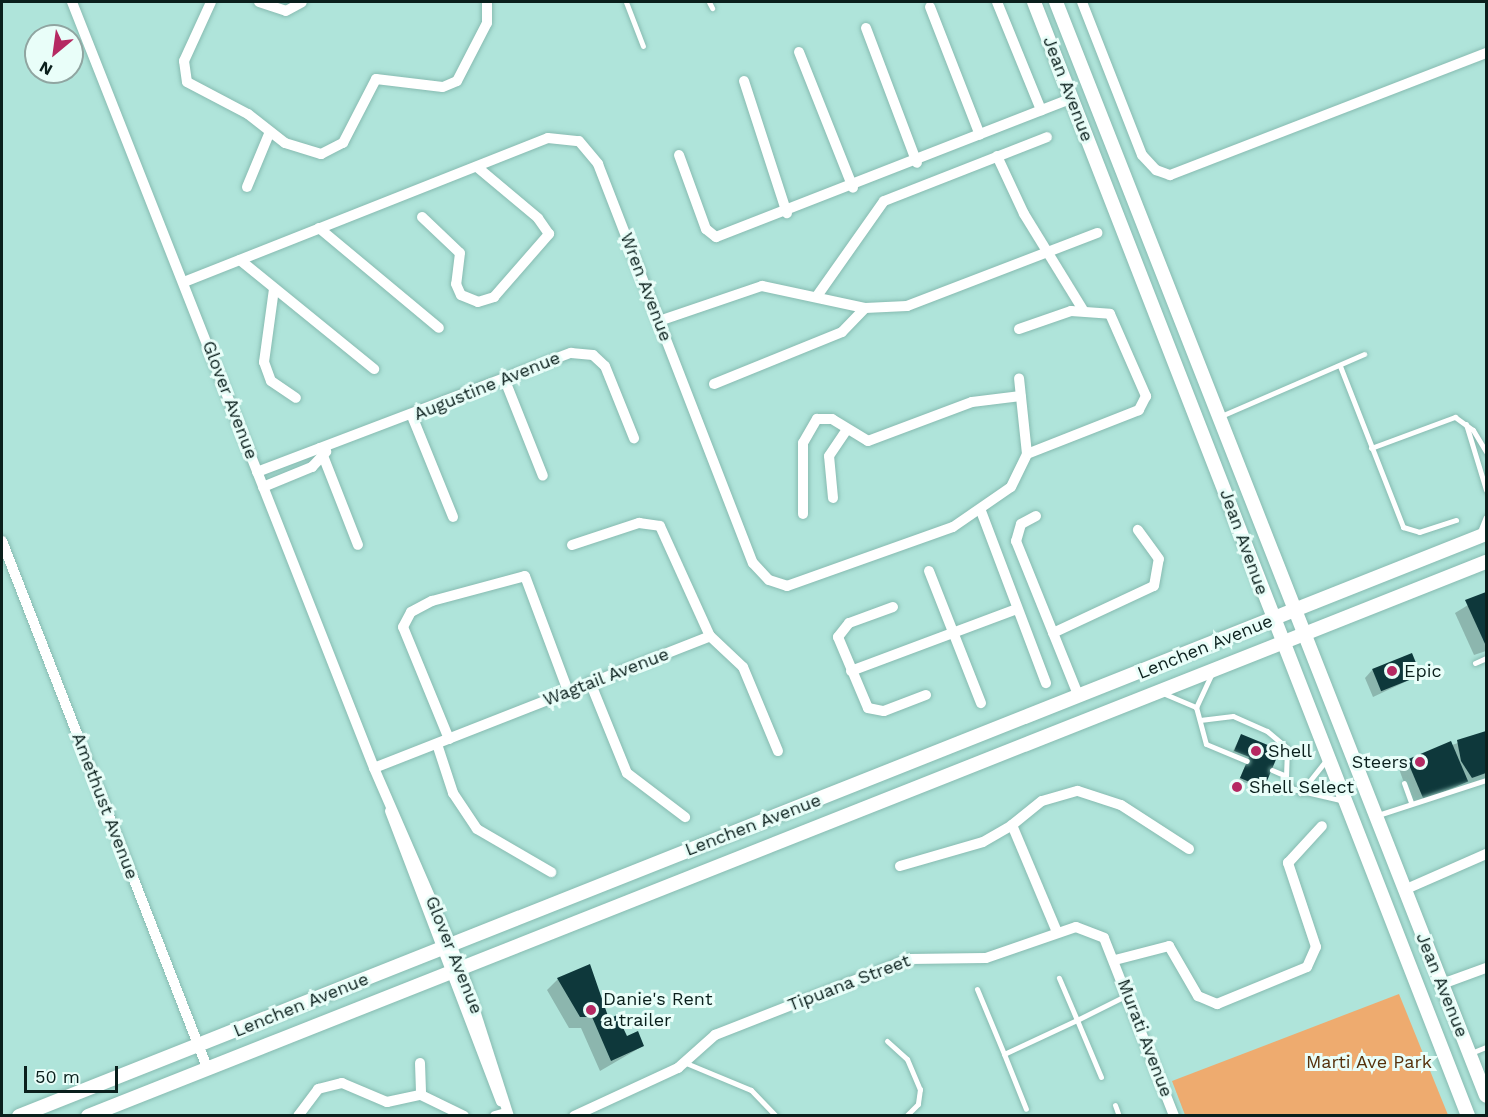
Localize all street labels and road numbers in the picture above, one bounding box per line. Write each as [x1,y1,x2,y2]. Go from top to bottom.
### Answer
street label: Jean Avenue [1038,33,1098,145]
street label: Wren Avenue [615,229,677,345]
street label: Glover Avenue [197,337,263,463]
street label: Augustine Avenue [410,347,564,425]
street label: Jean Avenue [1215,486,1273,598]
street label: Lenchen Avenue [1134,610,1276,684]
street label: Wagtail Avenue [539,643,673,711]
street label: Amethust Avenue [67,729,143,883]
street label: Lenchen Avenue [682,789,824,861]
street label: Glover Avenue [420,892,488,1018]
street label: Jean Avenue [1411,929,1473,1041]
street label: Tipuana Street [785,950,913,1016]
street label: Lenchen Avenue [230,968,372,1042]
street label: Murati Avenue [1112,976,1178,1100]

